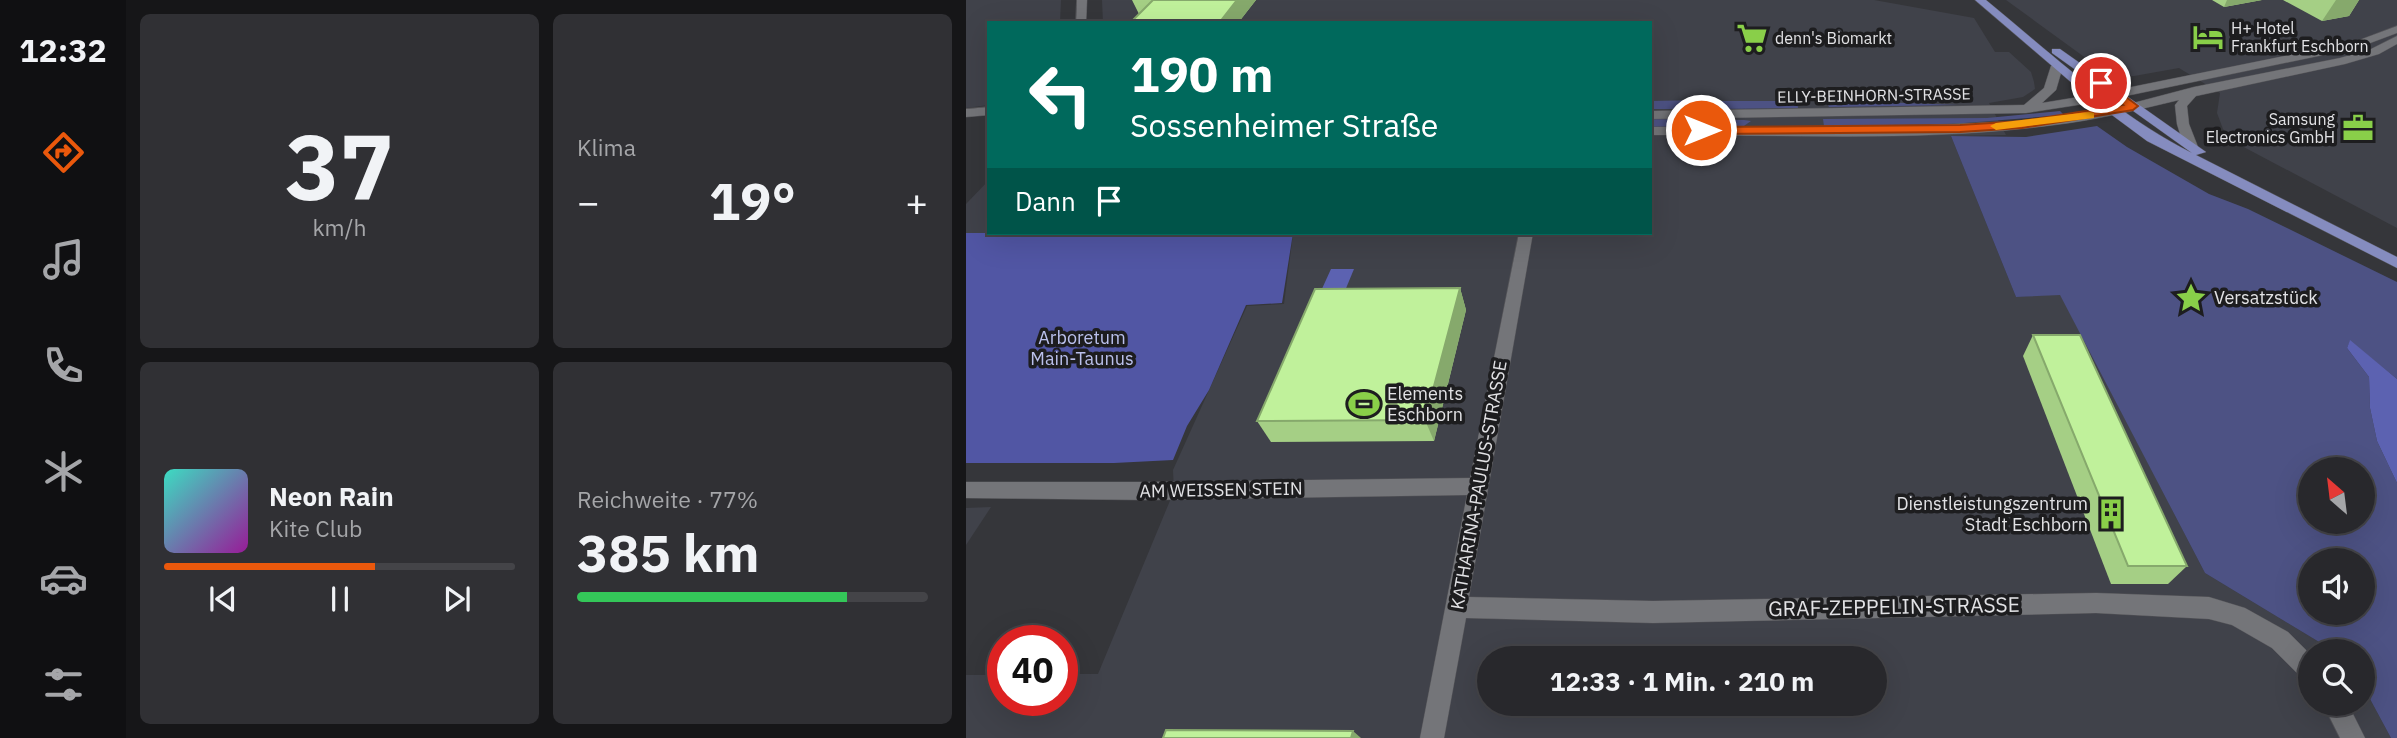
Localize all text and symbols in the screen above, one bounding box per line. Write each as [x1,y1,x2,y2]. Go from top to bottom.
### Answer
place label: H+ Hotel Frankfurt Eschborn [2231,18,2369,56]
hotel icon: H+ Hotel Frankfurt Eschborn [2191,20,2225,54]
supermarket icon: denn's Biomarkt [1735,21,1769,55]
place label: denn's Biomarkt [1775,28,1892,48]
text: 12:32 [19,29,107,71]
text: 190 m [1130,42,1274,105]
icon: left [1015,49,1106,140]
pin [2071,53,2131,113]
icon: arrive [2082,64,2120,102]
street label: ELLY-BEINHORN-STRASSE [1777,83,1971,107]
position arrow [1664,93,1738,167]
text: Sossenheimer Straße [1130,104,1438,146]
text: 37 [285,107,394,225]
place label: Samsung Electronics GmbH [2206,109,2336,147]
office icon: Samsung Electronics GmbH [2341,111,2375,145]
icon: directions [39,128,88,177]
text: Klima [577,132,636,162]
text: 19° [709,167,796,234]
text: − [577,177,600,226]
text: + [905,177,928,226]
icon: arrive [1090,182,1128,220]
text: Dann [1015,184,1076,218]
text: km/h [312,212,367,242]
icon: music [39,235,88,284]
place icon: Versatzstück [2174,281,2208,315]
place label: Versatzstück [2214,286,2318,309]
park label: Arboretum Main-Taunus [1030,326,1134,370]
icon: phone [39,341,88,390]
street label: KATHARINA-PAULUS-STRASSE [1445,358,1512,611]
place label: Elements Eschborn [1387,382,1463,426]
sports icon: Elements Eschborn [1347,387,1381,421]
icon: climate [39,447,88,496]
north arrow [2298,457,2375,534]
map controls [2298,457,2375,716]
street label: AM WEISSEN STEIN [1139,477,1303,502]
text: Neon Rain [269,479,394,513]
text: Reichweite · 77% [577,484,758,514]
place label: Dienstleistungszentrum Stadt Eschborn [1896,492,2088,536]
building icon: Dienstleistungszentrum Stadt Eschborn [2094,497,2128,531]
text: Kite Club [269,513,362,543]
text: 385 km [577,519,759,586]
button: sound [2298,548,2375,625]
icon: car [39,554,88,603]
icon: previous [204,580,242,618]
icon: pause [321,580,359,618]
icon: next [438,580,476,618]
street label: GRAF-ZEPPELIN-STRASSE [1768,590,2020,622]
speed limit sign: 40 [987,625,1078,716]
button: search [2298,639,2375,716]
icon: filters [39,660,88,709]
text: 12:33 · 1 Min. · 210 m [1550,664,1814,698]

